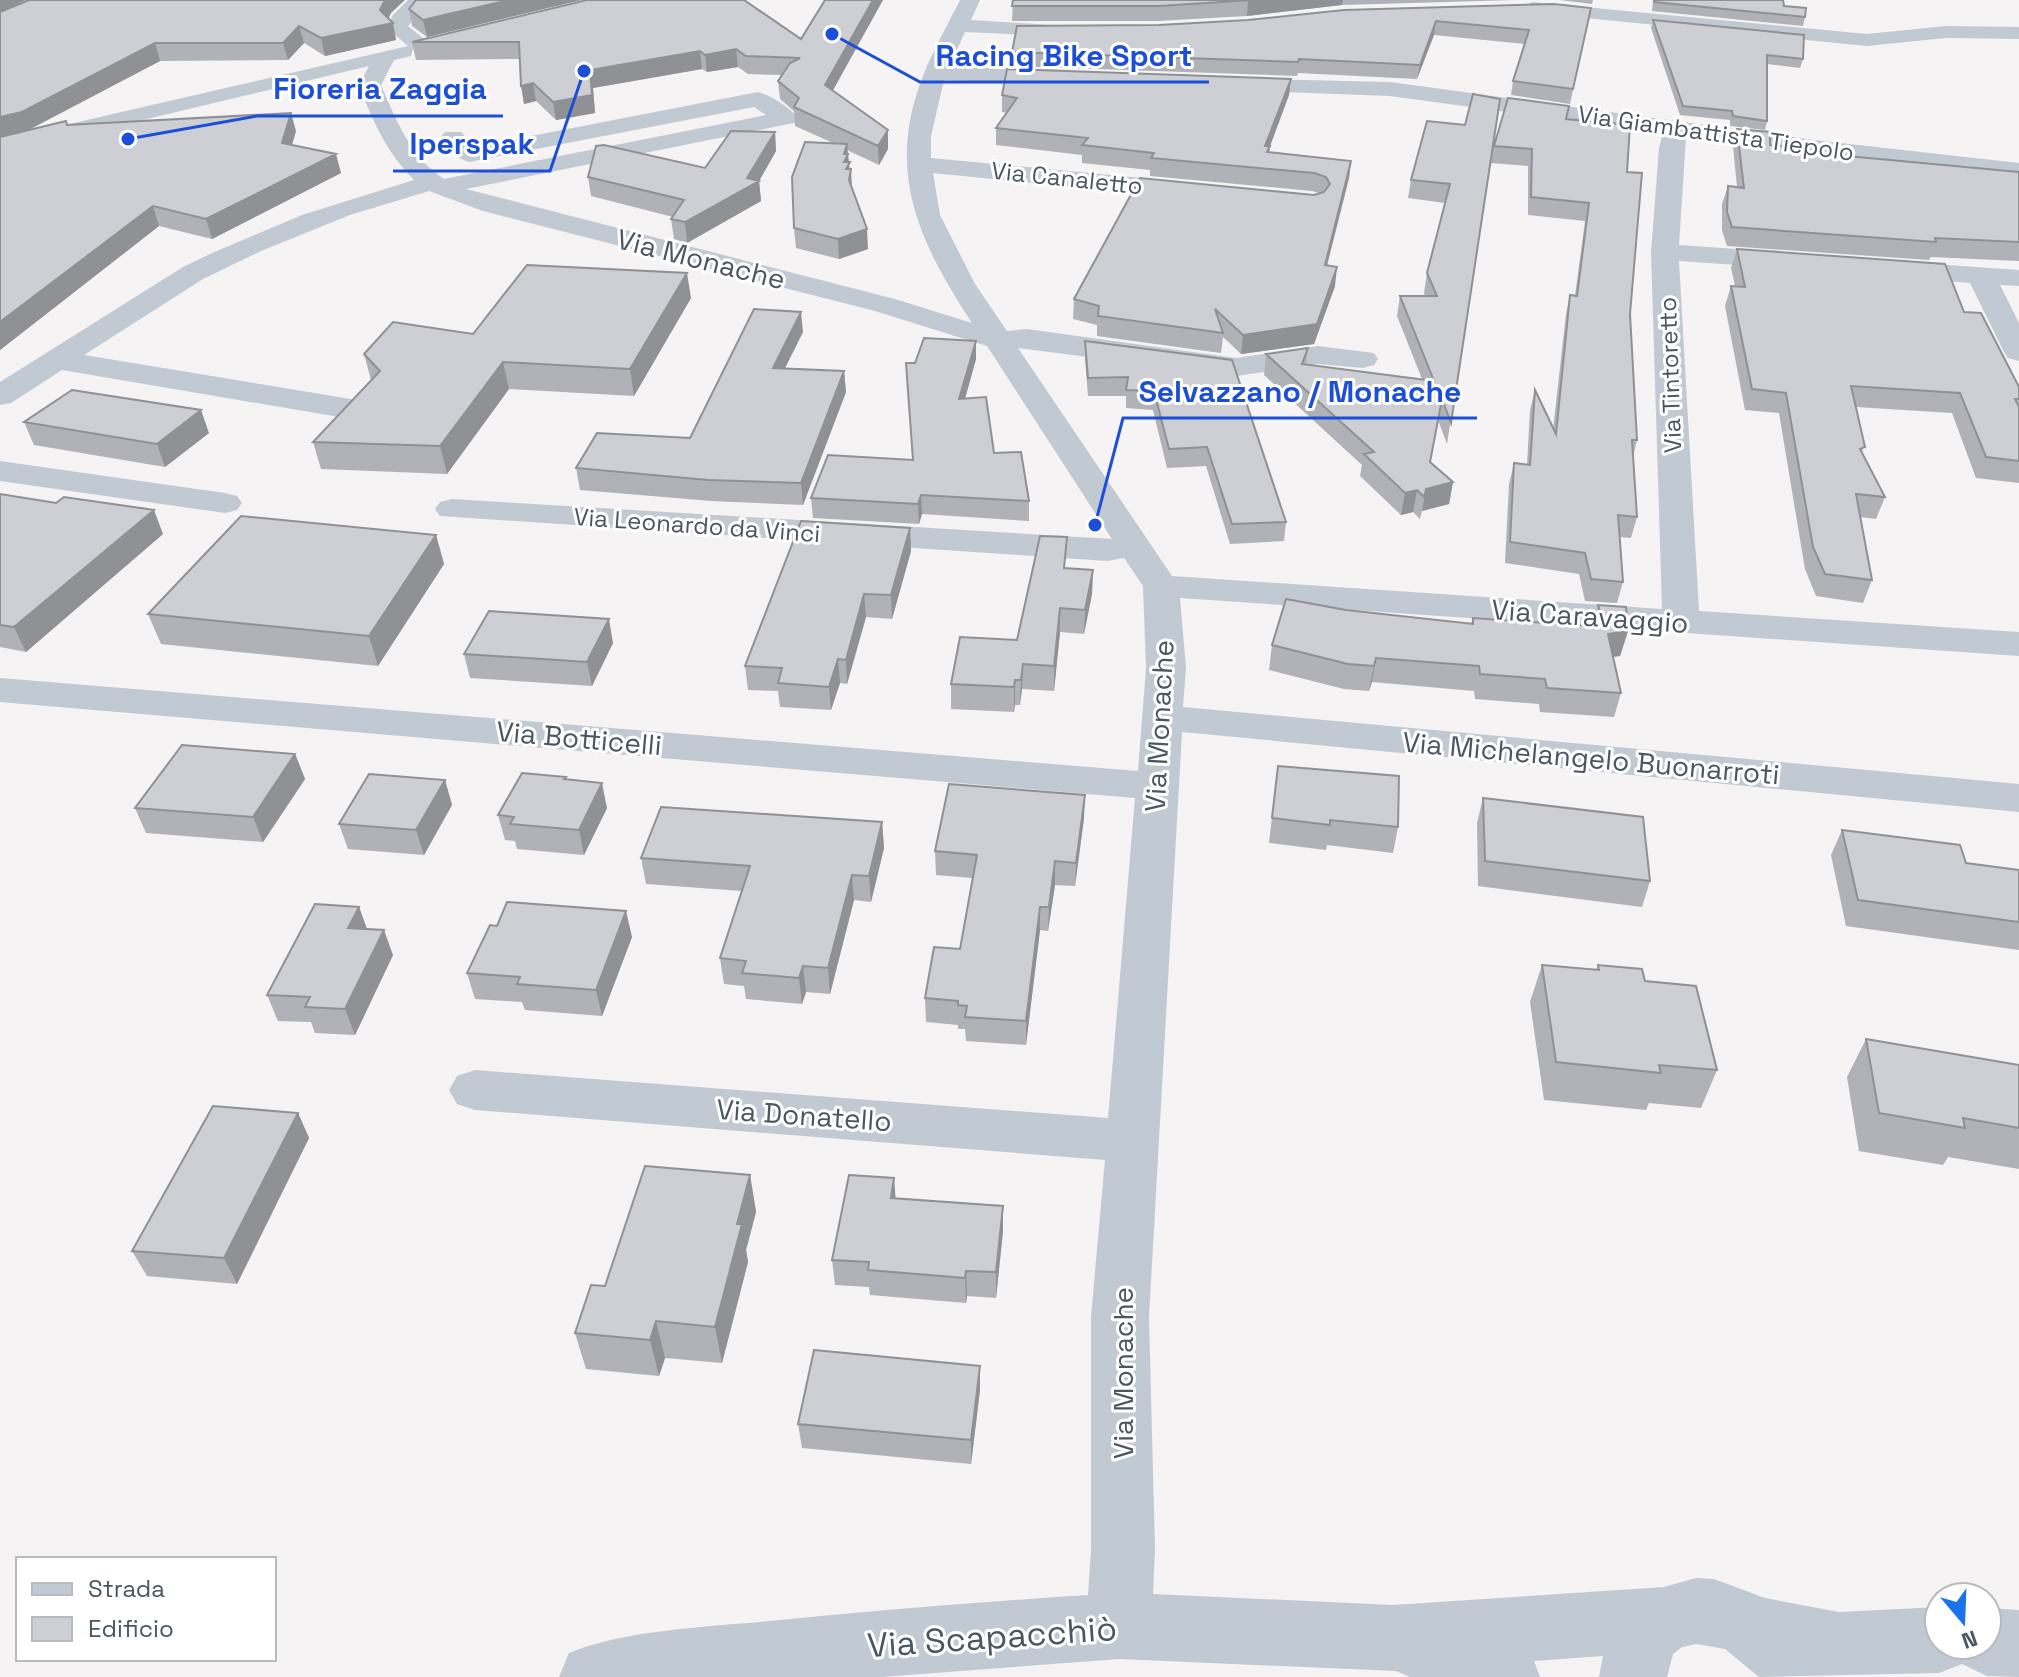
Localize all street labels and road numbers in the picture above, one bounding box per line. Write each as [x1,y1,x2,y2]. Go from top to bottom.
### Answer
street label: Via Giambattista Tiepolo [1576,98,1856,168]
street label: Via Canaletto [990,155,1144,201]
street label: Via Monache [613,221,789,297]
street label: Via Tintoretto [1652,296,1688,454]
street label: Via Leonardo da Vinci [573,501,821,549]
street label: Via Caravaggio [1490,591,1690,641]
street label: Via Monache [1137,639,1181,813]
street label: Via Botticelli [495,713,663,763]
street label: Via Michelangelo Buonarroti [1401,724,1781,792]
street label: Via Donatello [715,1091,893,1139]
street label: Via Monache [1105,1287,1141,1459]
street label: Via Scapacchiò [866,1607,1118,1667]

